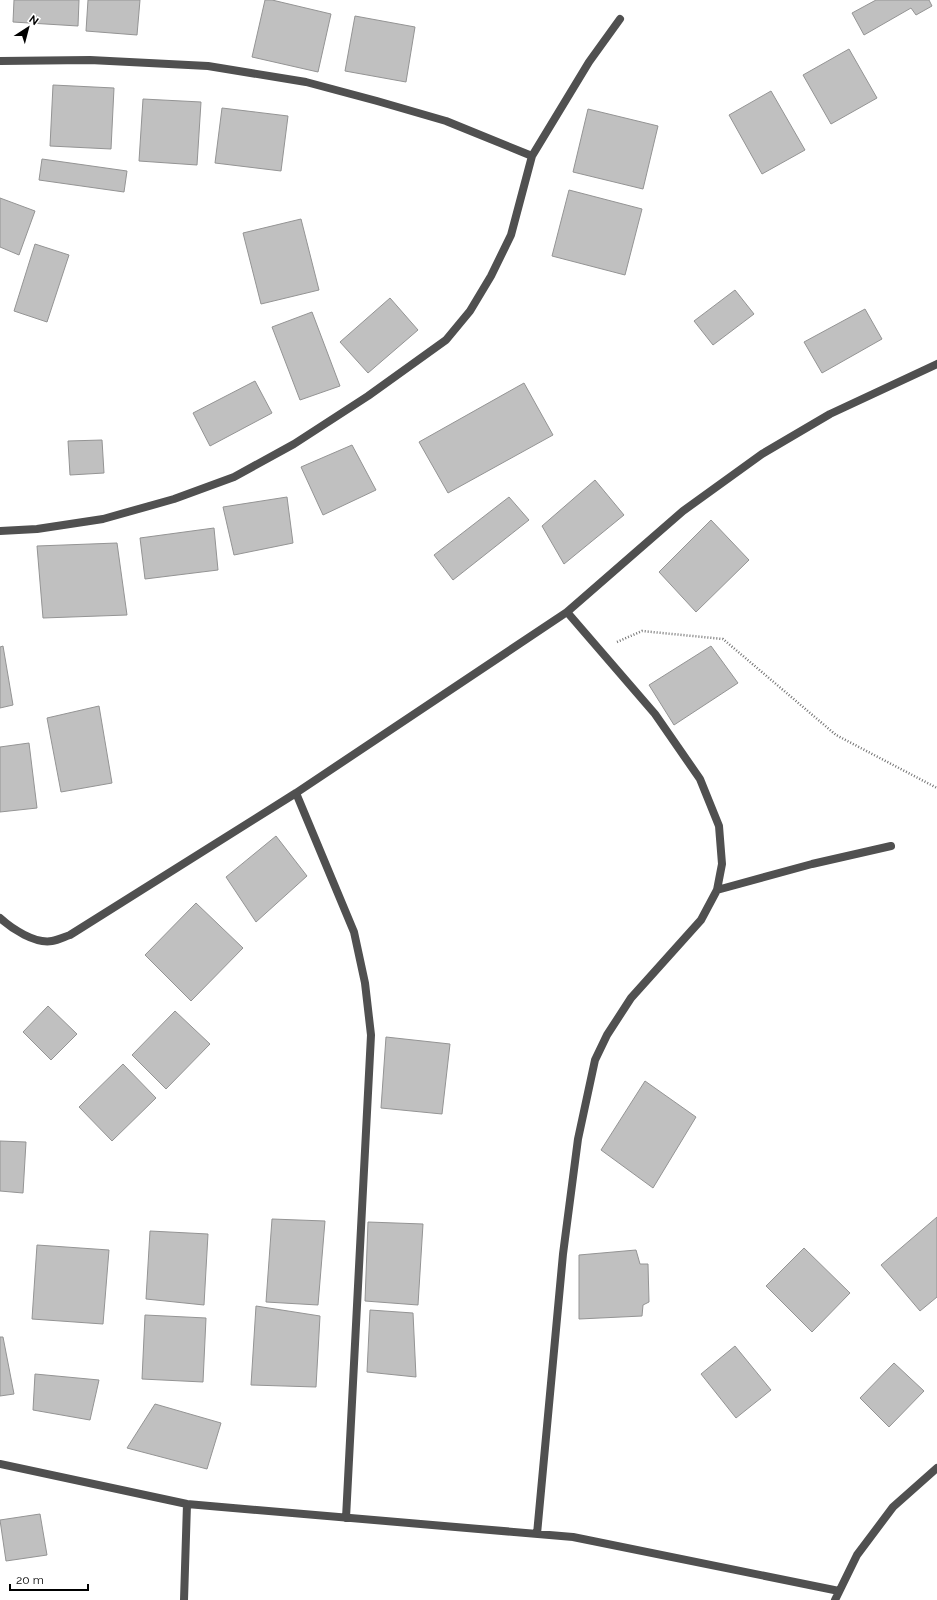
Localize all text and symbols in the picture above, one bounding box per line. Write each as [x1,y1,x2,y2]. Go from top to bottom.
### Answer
north arrow [8,8,48,48]
text: N [26,13,41,28]
scale bar [10,1566,88,1592]
text: 20 m [16,1573,44,1587]

